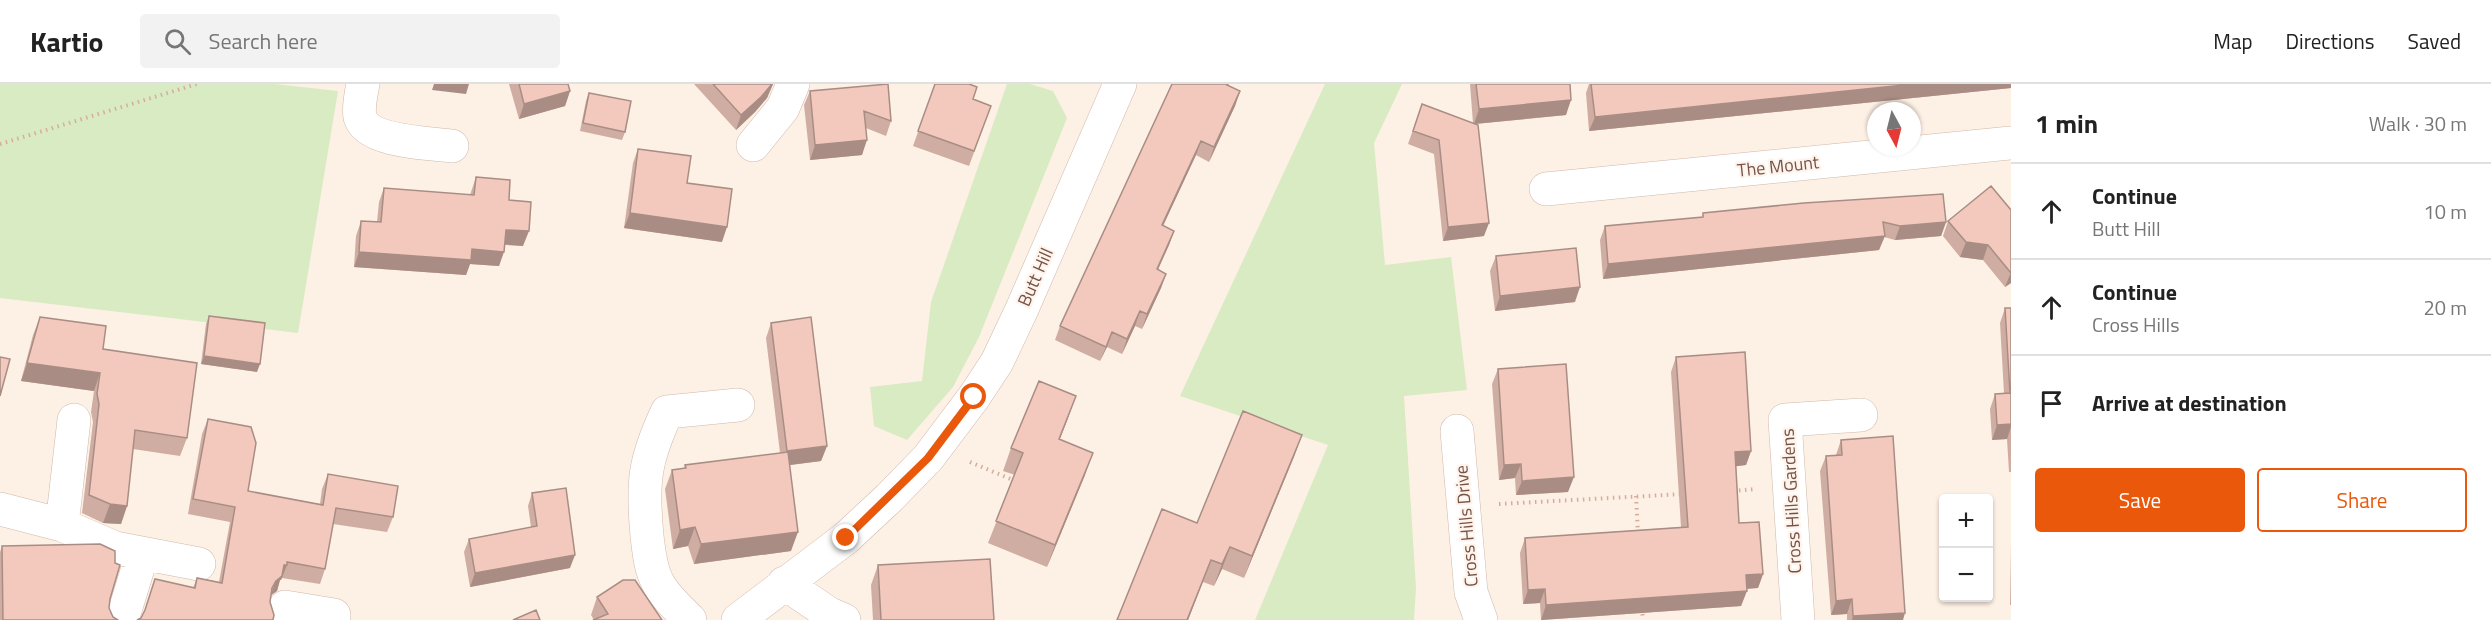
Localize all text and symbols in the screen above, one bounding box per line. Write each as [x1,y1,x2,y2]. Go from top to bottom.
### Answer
search box [140,14,560,68]
text: Kartio [30,20,104,63]
text: Search here [209,24,318,58]
icon: search [161,25,194,58]
text: Map [2213,25,2253,57]
text: Directions [2286,25,2375,57]
text: Saved [2408,25,2461,57]
north arrow [1867,102,1921,156]
text: 1 min [2035,104,2098,143]
text: Walk · 30 m [2369,108,2467,139]
street label: The Mount [1736,148,1821,184]
text: Continue [2092,179,2177,213]
icon: ahead [2035,195,2068,228]
text: 10 m [2423,196,2467,227]
text: Butt Hill [2092,213,2161,244]
street label: Butt Hill [1010,243,1060,311]
text: Continue [2092,275,2177,309]
icon: ahead [2035,291,2068,324]
text: 20 m [2423,292,2467,323]
text: Cross Hills [2092,309,2180,340]
route start [960,383,986,409]
text: Arrive at destination [2092,386,2287,420]
icon: arrive [2035,387,2068,420]
street label: Cross Hills Gardens [1774,428,1808,574]
street label: Cross Hills Drive [1447,464,1485,588]
button: Save [2035,468,2245,532]
button: Share [2257,468,2467,532]
map controls [1939,494,1993,602]
button: + [1939,494,1993,548]
route end [832,524,858,550]
button: − [1939,548,1993,602]

